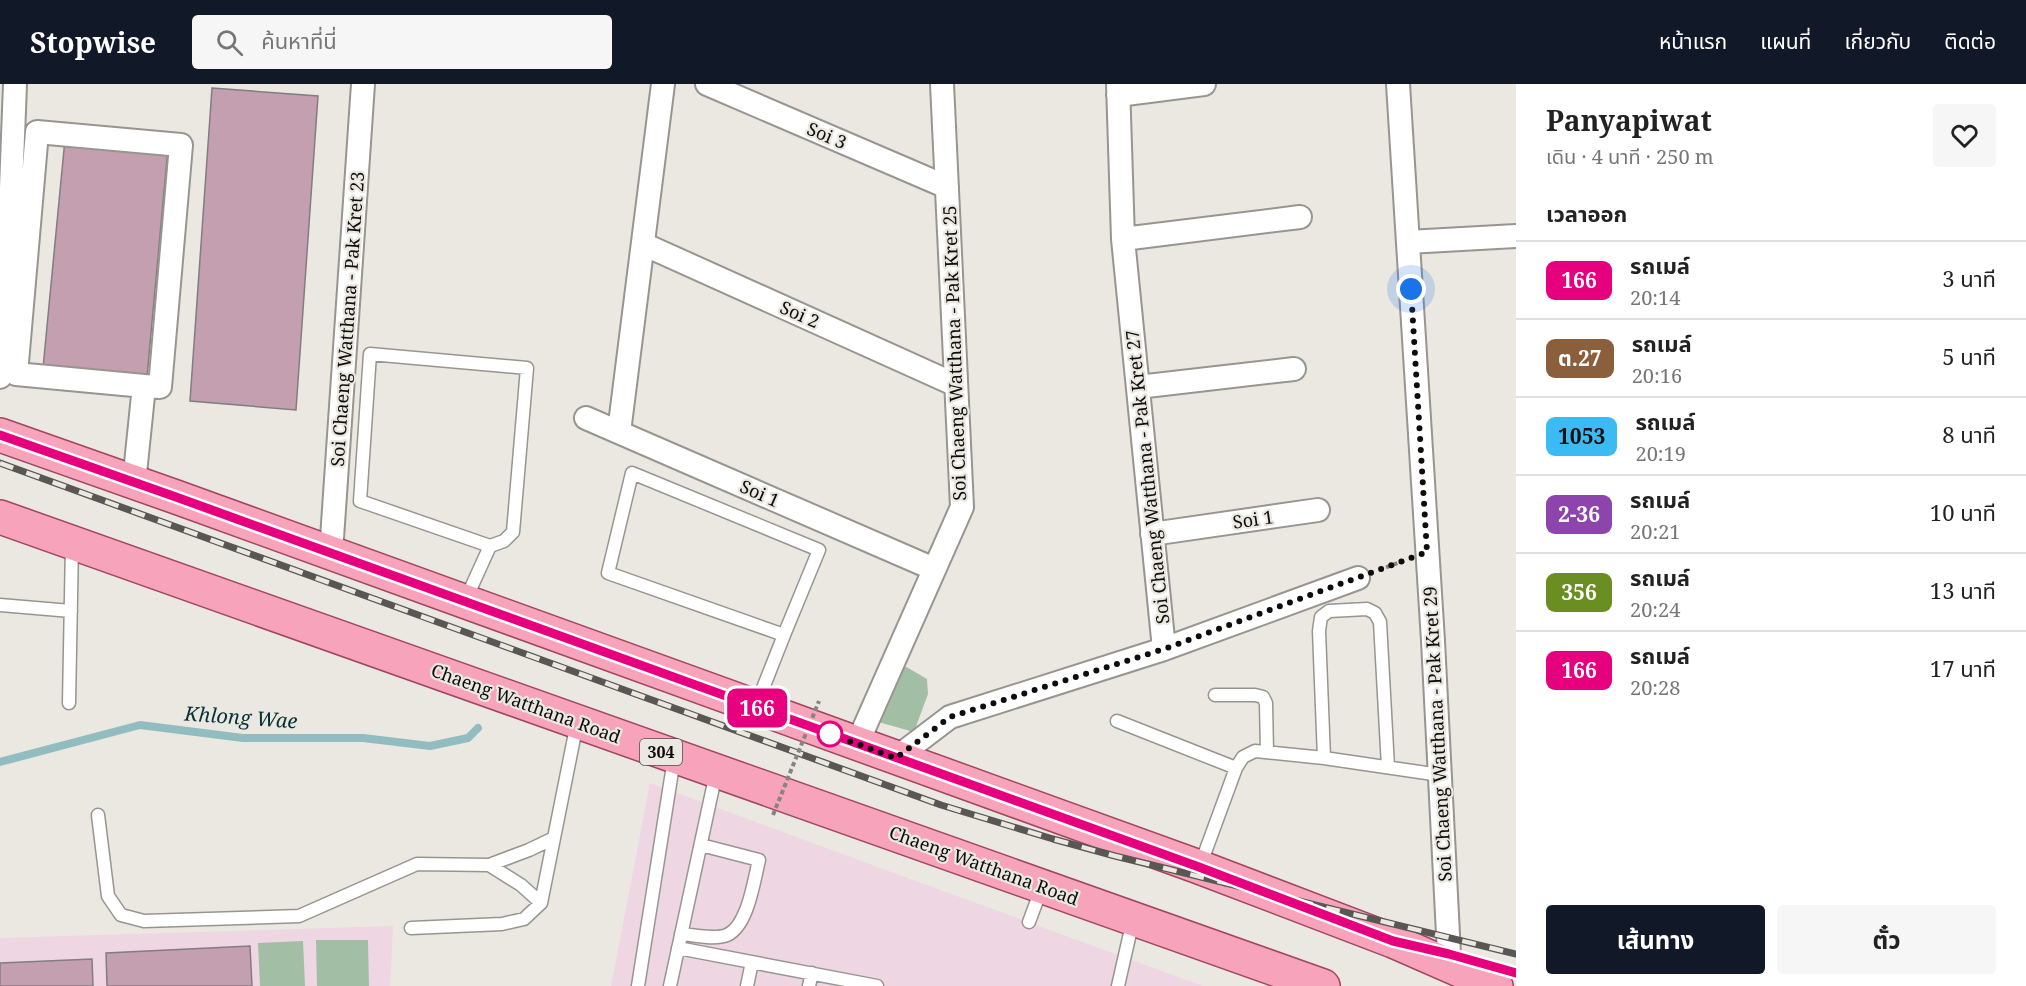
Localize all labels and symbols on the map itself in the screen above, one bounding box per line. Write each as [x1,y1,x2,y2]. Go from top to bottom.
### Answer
street label: Soi 3 [804,116,850,154]
street label: Soi Chaeng Watthana - Pak Kret 23 [325,171,369,467]
street label: Soi Chaeng Watthana - Pak Kret 25 [937,205,971,501]
your location [1396,274,1426,304]
street label: Soi 2 [777,295,823,333]
street label: Soi Chaeng Watthana - Pak Kret 27 [1120,329,1174,625]
street label: Soi 1 [737,474,783,512]
street label: Soi 1 [1231,504,1275,534]
street label: Soi Chaeng Watthana - Pak Kret 29 [1417,586,1457,882]
street label: Chaeng Watthana Road [428,658,624,748]
line badge: 166 [722,688,792,728]
water label: Khlong Wae [183,700,299,734]
unlabelled marker [817,721,843,747]
road number: 304 [640,739,682,765]
street label: Chaeng Watthana Road [886,820,1082,910]

